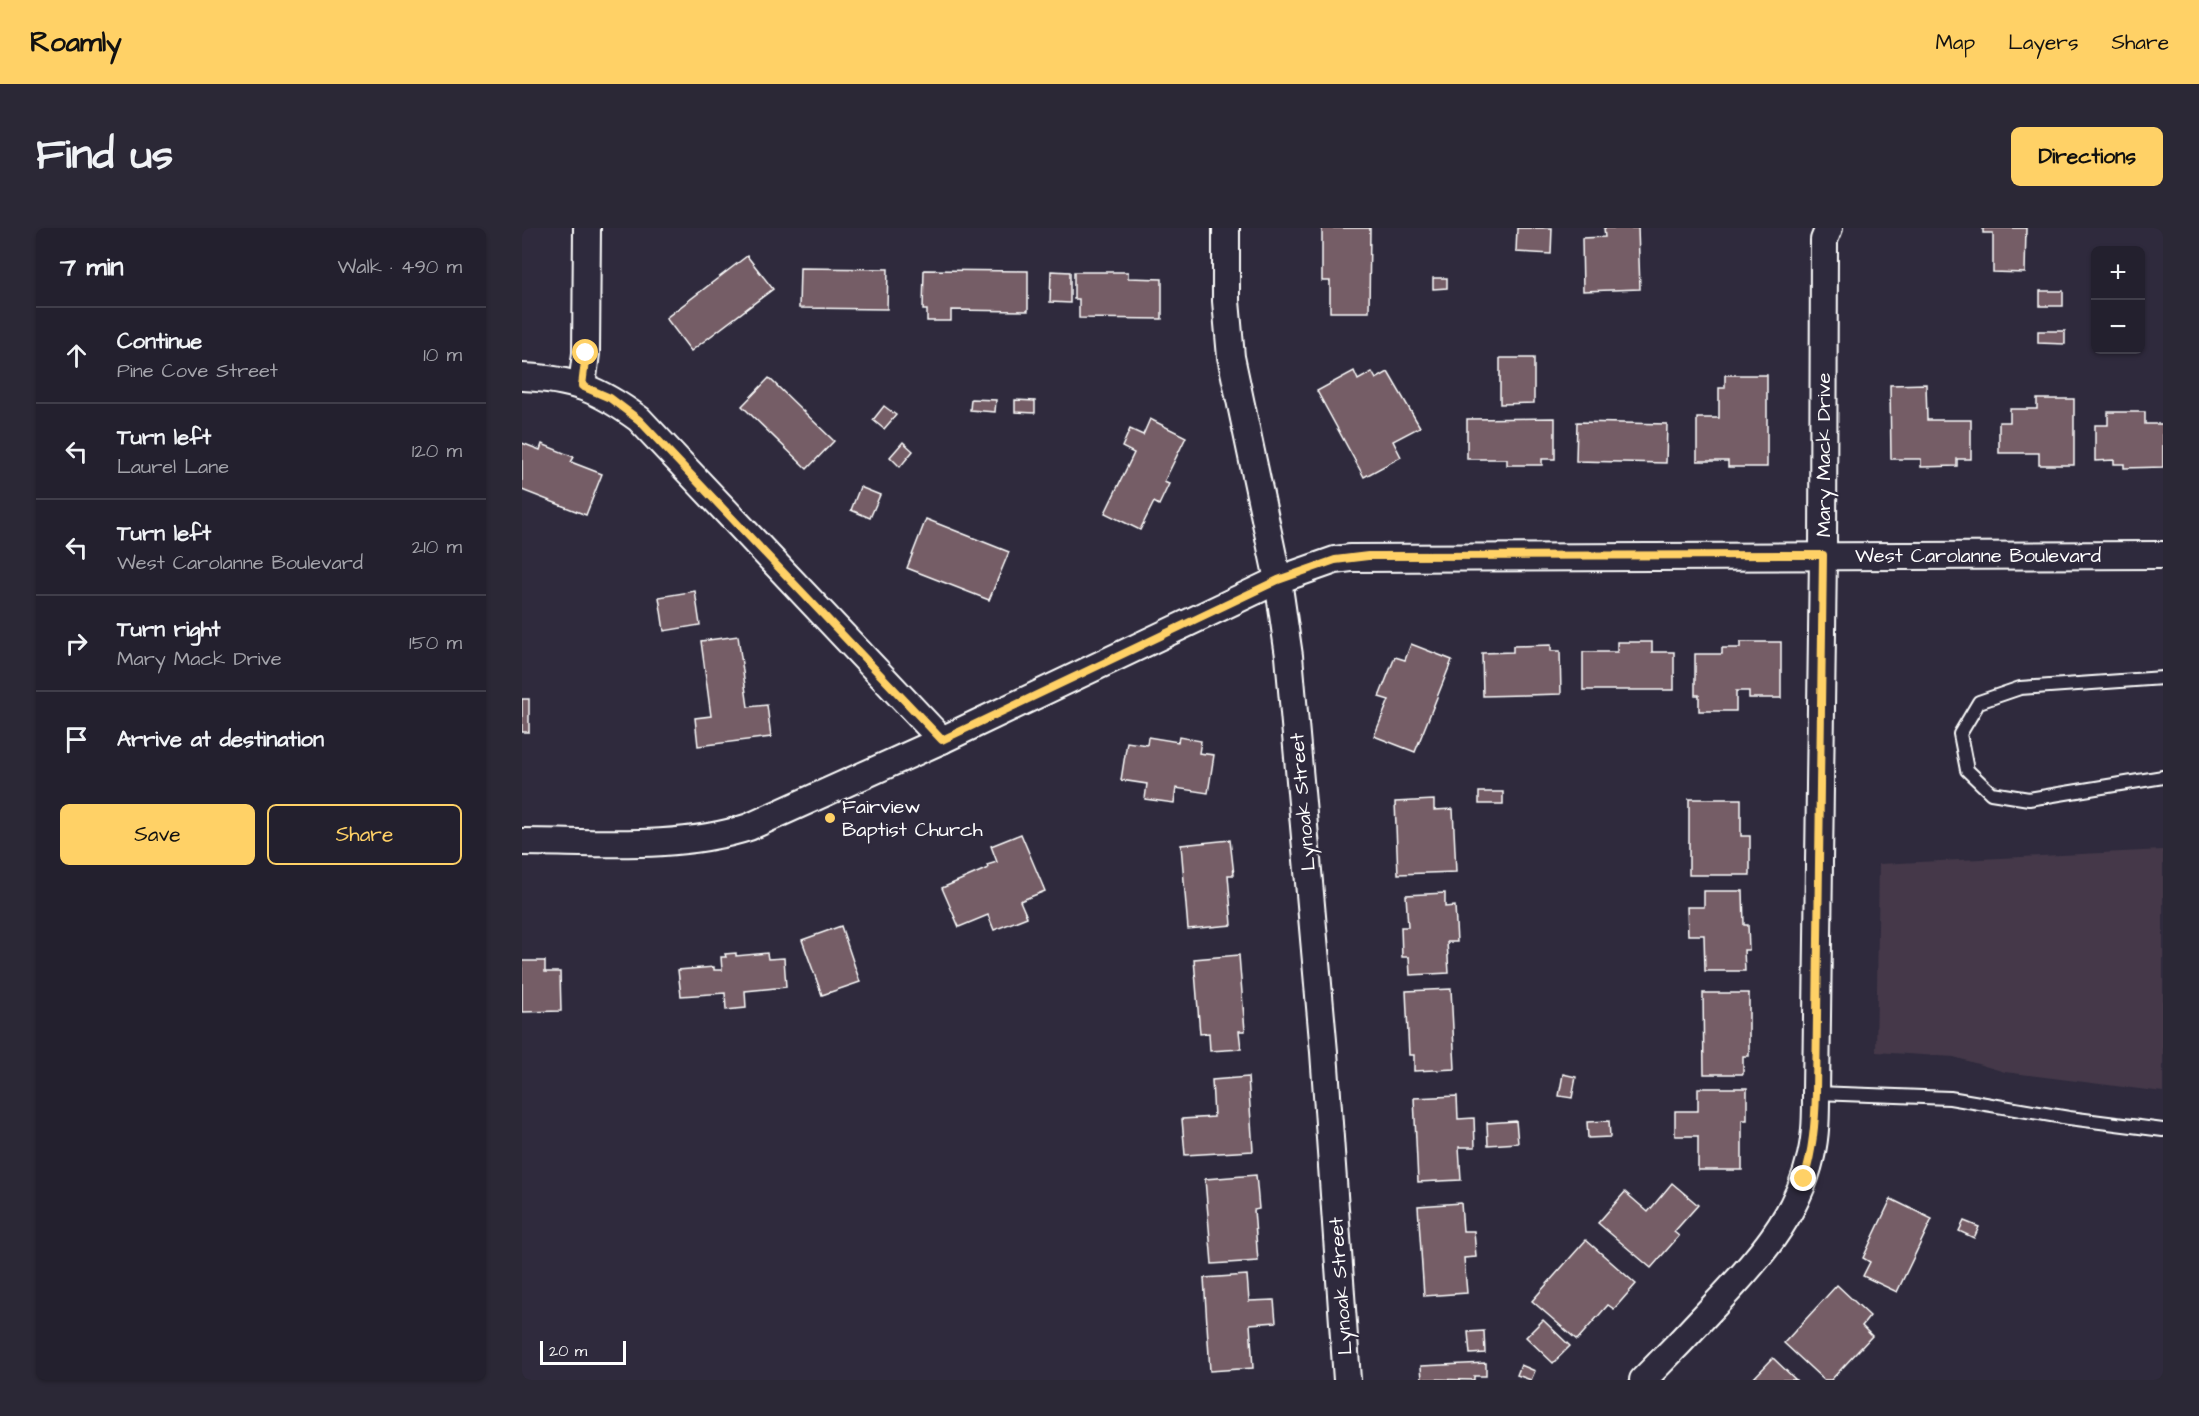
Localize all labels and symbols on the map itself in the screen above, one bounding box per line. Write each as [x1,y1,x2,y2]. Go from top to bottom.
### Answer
route start [572,339,598,365]
street label: Mary Mack Drive [1810,373,1839,537]
street label: West Carolanne Boulevard [1855,542,2101,570]
street label: Lynoak Street [1283,732,1324,872]
place label: Fairview Baptist Church [842,793,983,844]
marker: Fairview Baptist Church [823,811,837,825]
route end [1790,1165,1816,1191]
street label: Lynoak Street [1322,1216,1361,1356]
scale bar [540,1338,626,1366]

